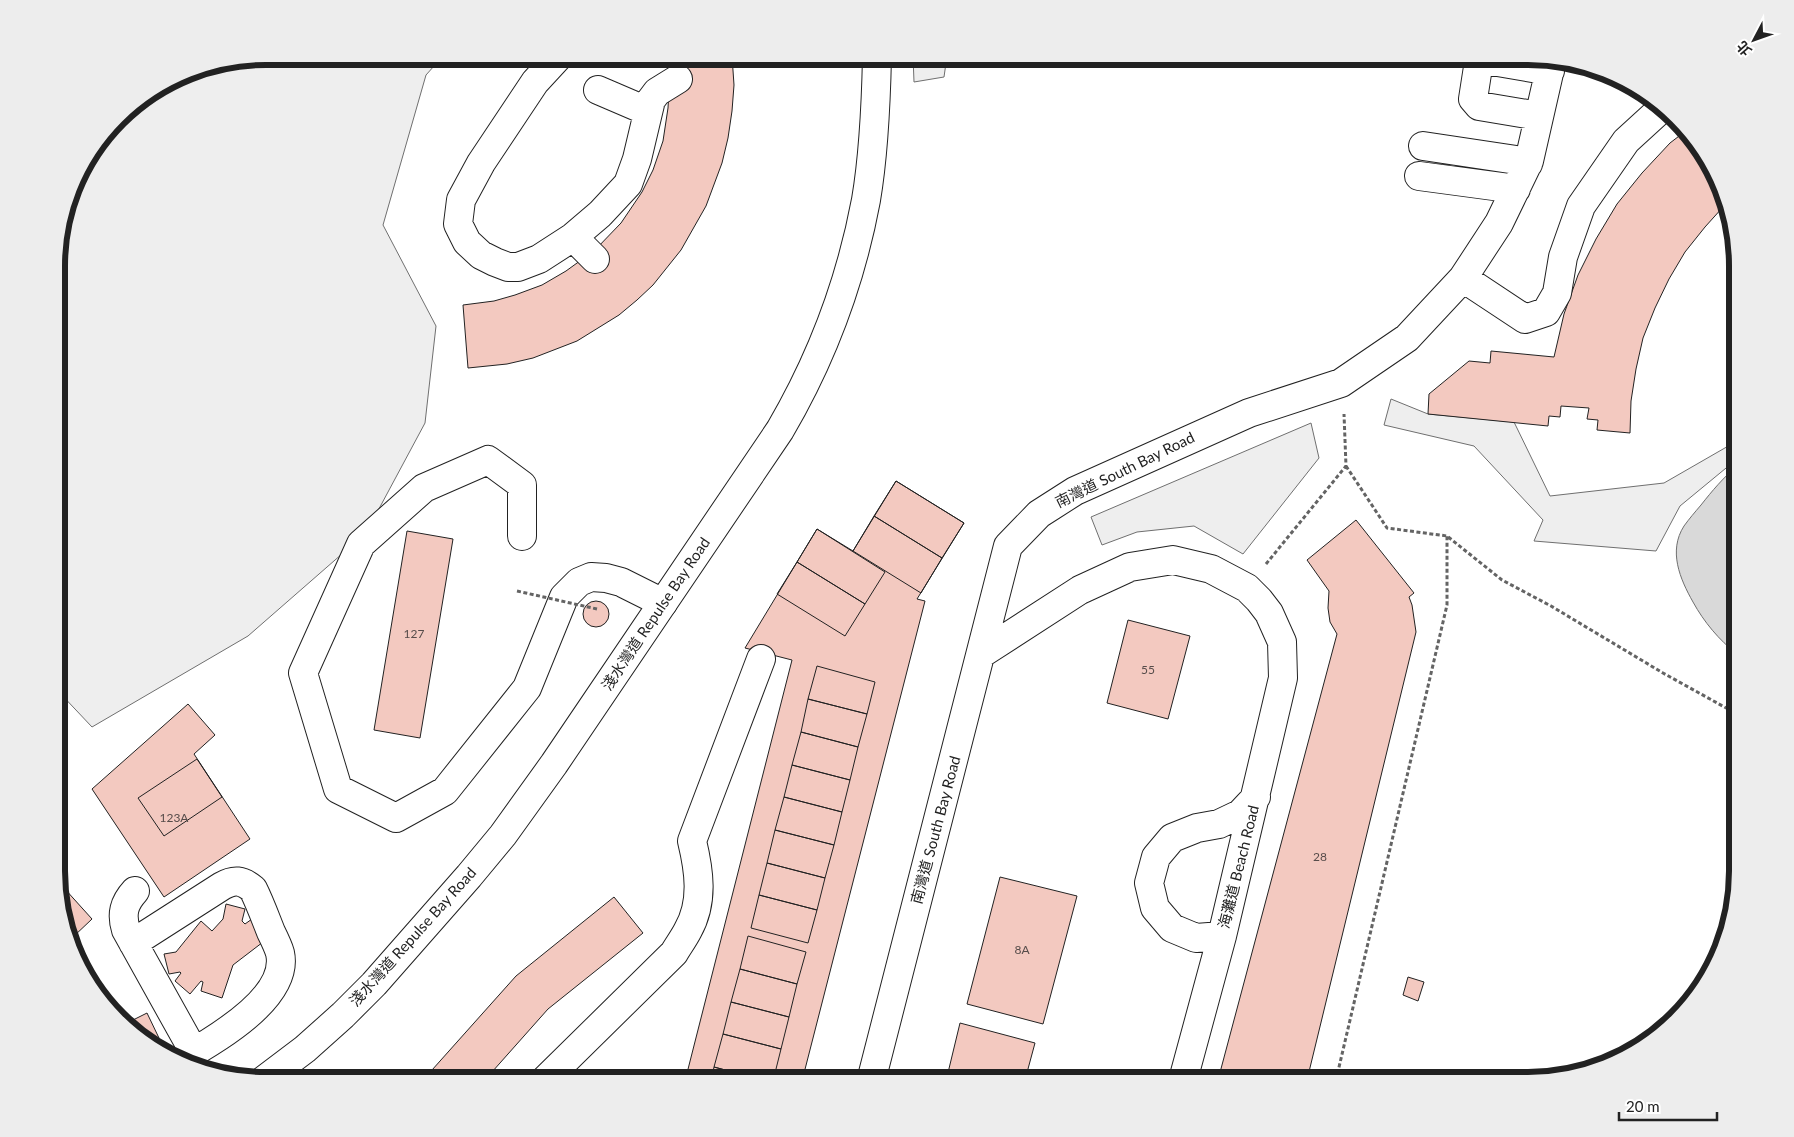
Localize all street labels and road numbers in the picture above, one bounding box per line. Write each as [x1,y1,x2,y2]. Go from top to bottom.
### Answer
street label: 南灣道 South Bay Road [1052,428,1197,511]
street label: 淺水灣道 Repulse Bay Road [597,534,713,693]
street label: 南灣道 South Bay Road [907,754,963,906]
street label: 海灘道 Beach Road [1214,803,1262,930]
street label: 淺水灣道 Repulse Bay Road [345,863,479,1009]

